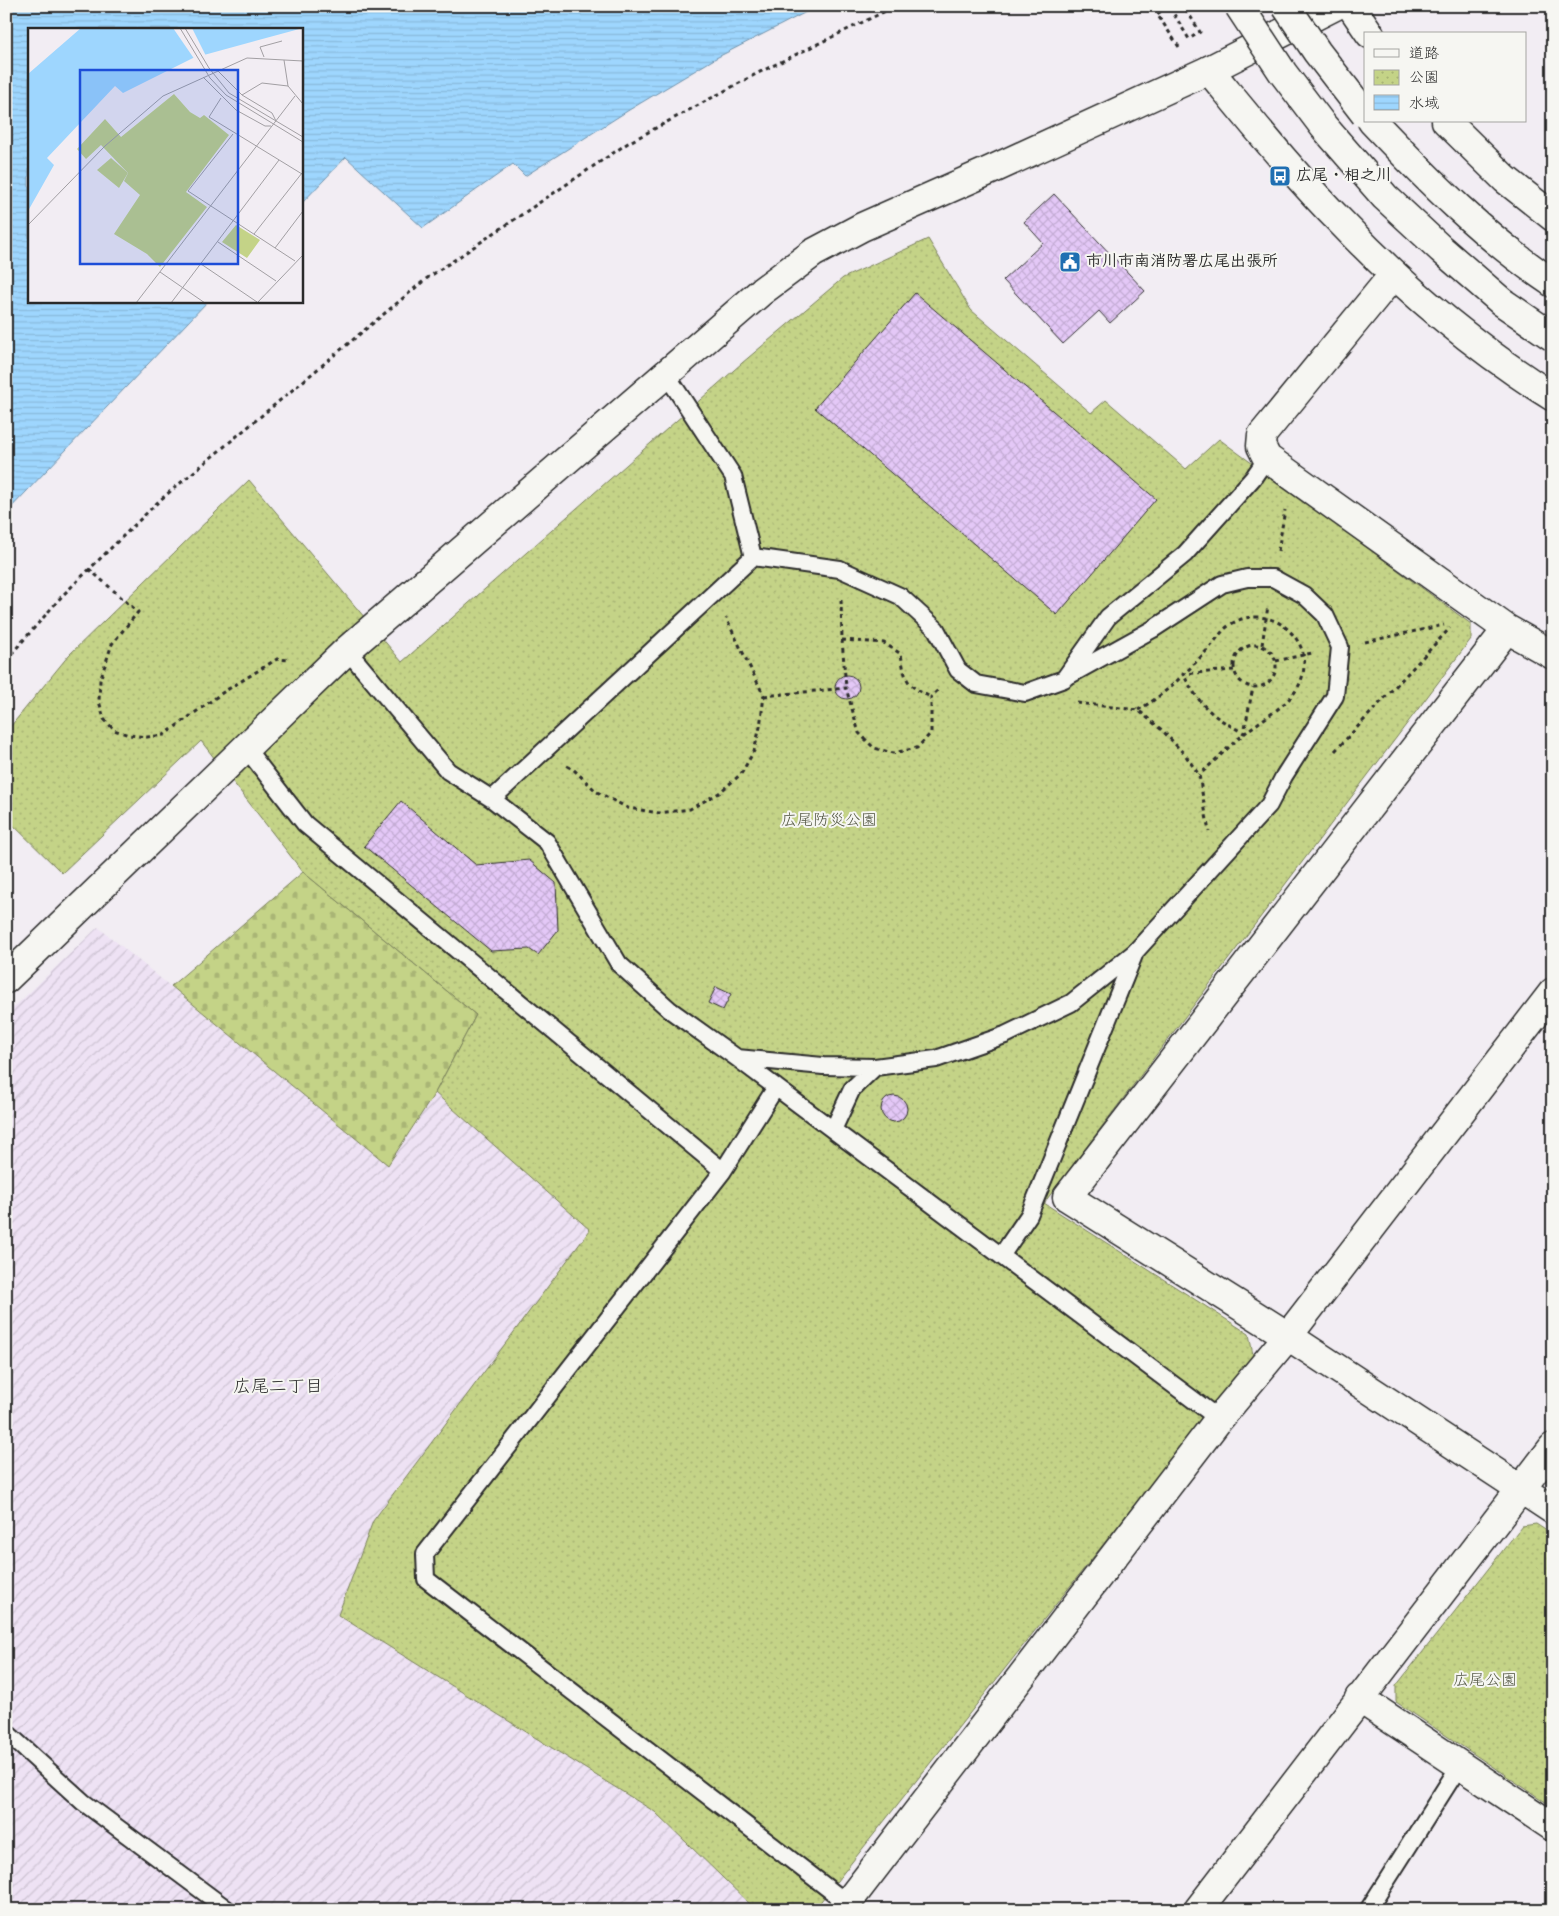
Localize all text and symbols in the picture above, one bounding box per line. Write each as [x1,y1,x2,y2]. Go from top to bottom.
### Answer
inset map [28,28,302,302]
legend [1364,32,1526,122]
text: 道路 [1409,43,1439,65]
text: 公園 [1409,67,1439,89]
text: 水域 [1409,93,1439,115]
bus stop icon: 広尾・相之川 [1268,164,1292,188]
place label: 広尾・相之川 [1296,164,1392,188]
public building icon: 市川市南消防署広尾出張所 [1058,250,1082,274]
place label: 市川市南消防署広尾出張所 [1086,250,1278,274]
park label: 広尾防災公園 [781,809,877,833]
district label: 広尾二丁目 [233,1375,323,1401]
park label: 広尾公園 [1453,1669,1517,1693]

